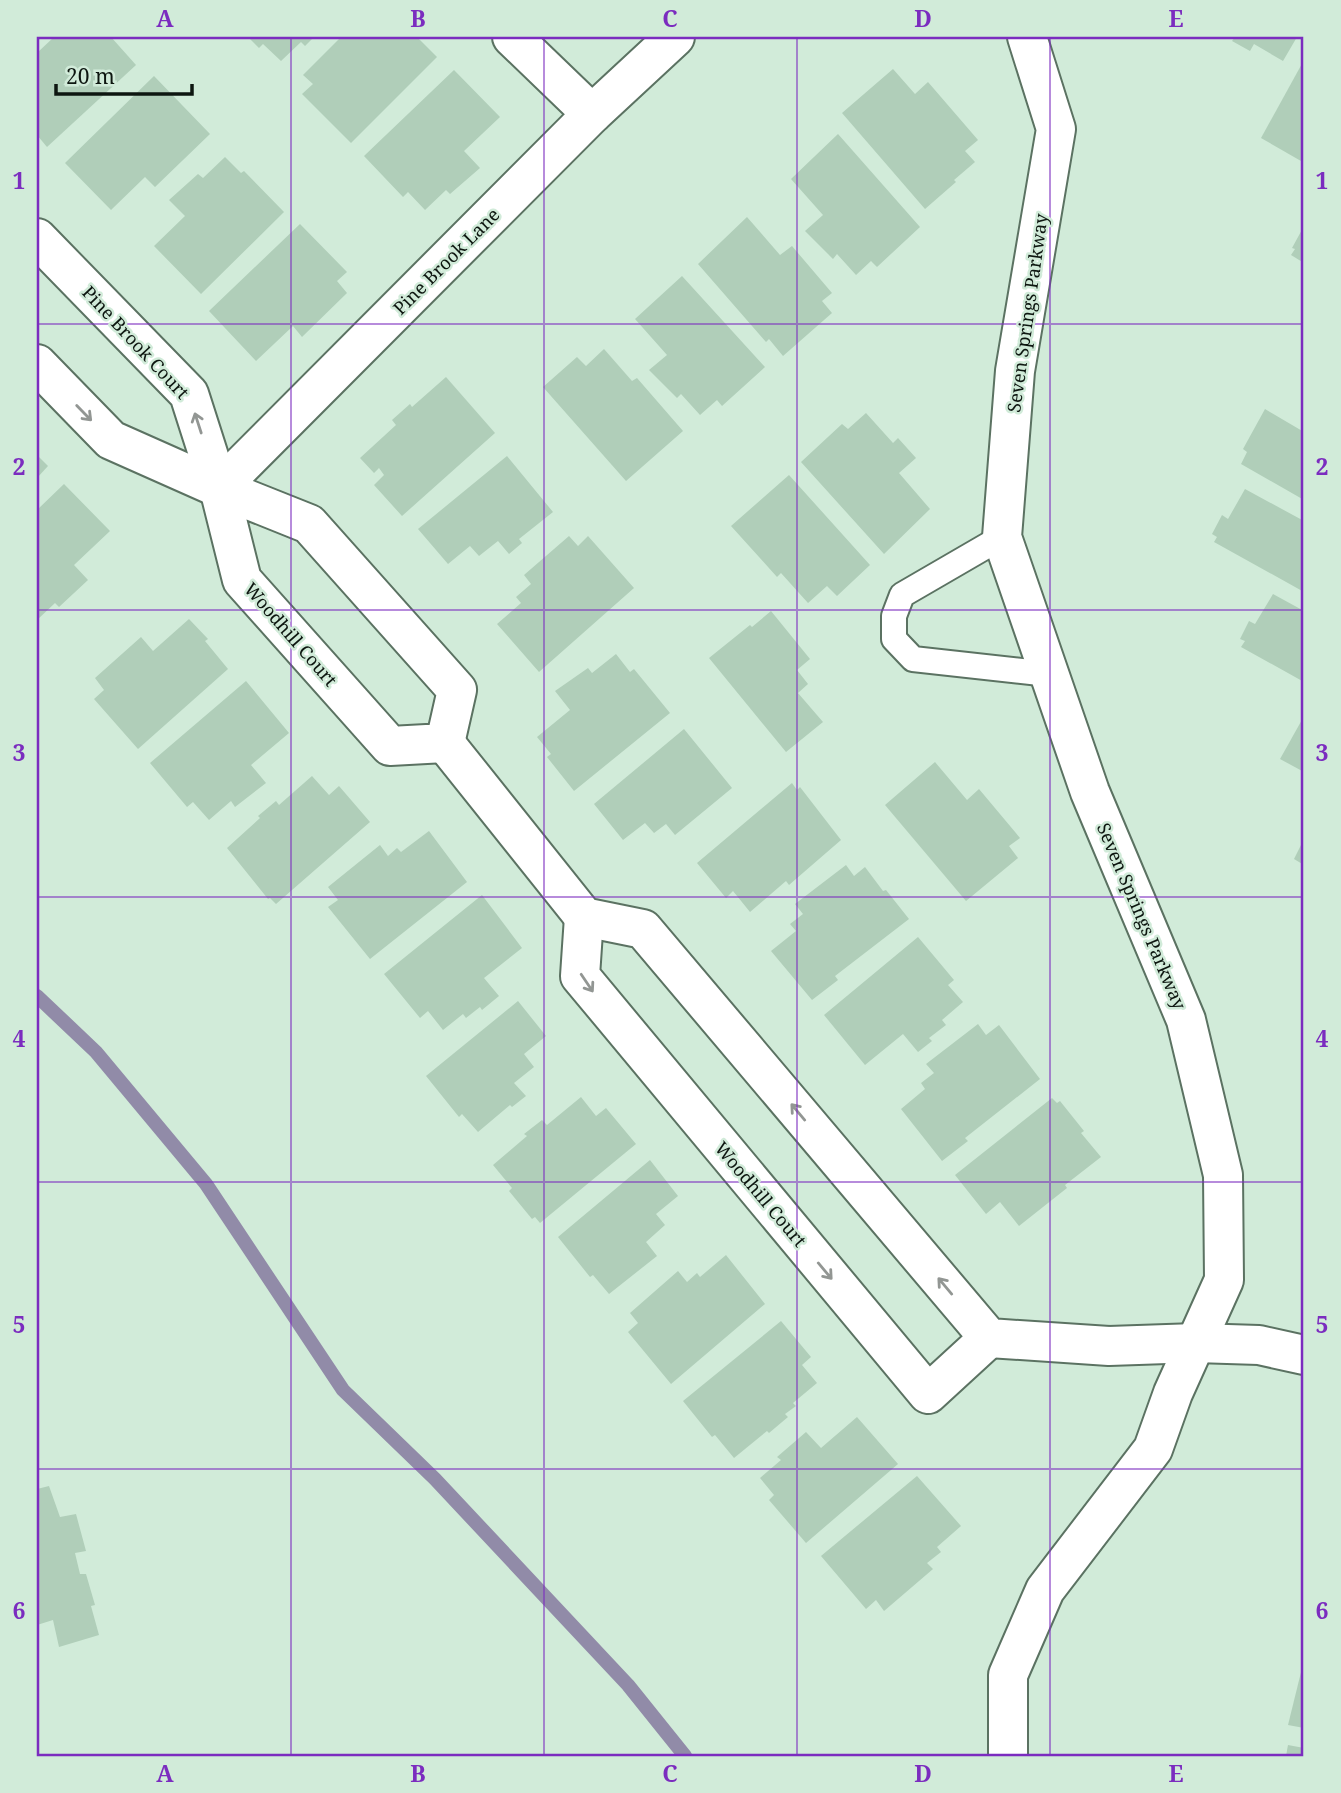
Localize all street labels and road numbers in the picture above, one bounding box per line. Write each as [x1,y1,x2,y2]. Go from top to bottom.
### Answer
street label: Pine Brook Lane [388,203,504,319]
street label: Seven Springs Parkway [1001,211,1053,414]
street label: Pine Brook Court [77,280,195,404]
street label: Woodhill Court [239,577,343,691]
street label: Seven Springs Parkway [1092,819,1193,1014]
street label: Woodhill Court [710,1136,812,1252]

